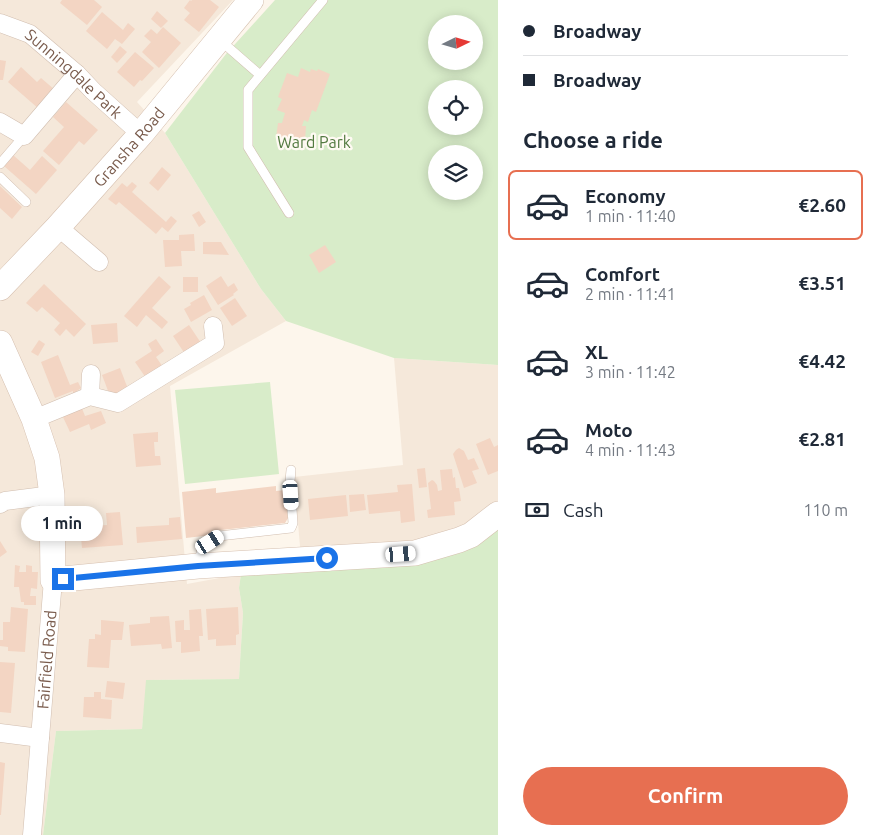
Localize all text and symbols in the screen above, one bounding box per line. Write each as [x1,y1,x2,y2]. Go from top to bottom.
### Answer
north arrow [428,15,482,70]
map controls [428,15,483,200]
text: Broadway [553,20,641,42]
street label: Sunningdale Park [22,25,126,122]
text: Broadway [553,69,641,91]
button: locate [428,80,483,135]
street label: Gransha Road [89,104,168,190]
text: Choose a ride [523,127,663,152]
park label: Ward Park [277,133,351,151]
button: layers [428,145,483,200]
icon: car [525,183,570,228]
text: Economy [585,185,666,207]
text: €2.60 [798,194,846,216]
text: 1 min · 11:40 [585,207,676,225]
icon: car [525,261,570,306]
text: Comfort [585,263,660,285]
text: €3.51 [798,272,846,294]
text: 2 min · 11:41 [585,285,676,303]
icon: car [525,339,570,384]
text: XL [585,341,608,363]
text: €4.42 [798,350,846,372]
text: 3 min · 11:42 [585,363,676,381]
icon: car [525,417,570,462]
text: Moto [585,419,633,441]
text: €2.81 [798,428,846,450]
text: 4 min · 11:43 [585,441,676,459]
car [282,480,299,510]
icon: cash [523,496,551,524]
text: Cash [563,499,604,521]
text: 110 m [803,501,848,519]
callout: 1 min [22,506,104,542]
text: 1 min [42,514,82,532]
car [193,528,226,556]
car [385,545,416,563]
route start [316,547,338,569]
route end [52,568,74,590]
street label: Fairfield Road [33,610,59,710]
button: Confirm [523,767,848,825]

